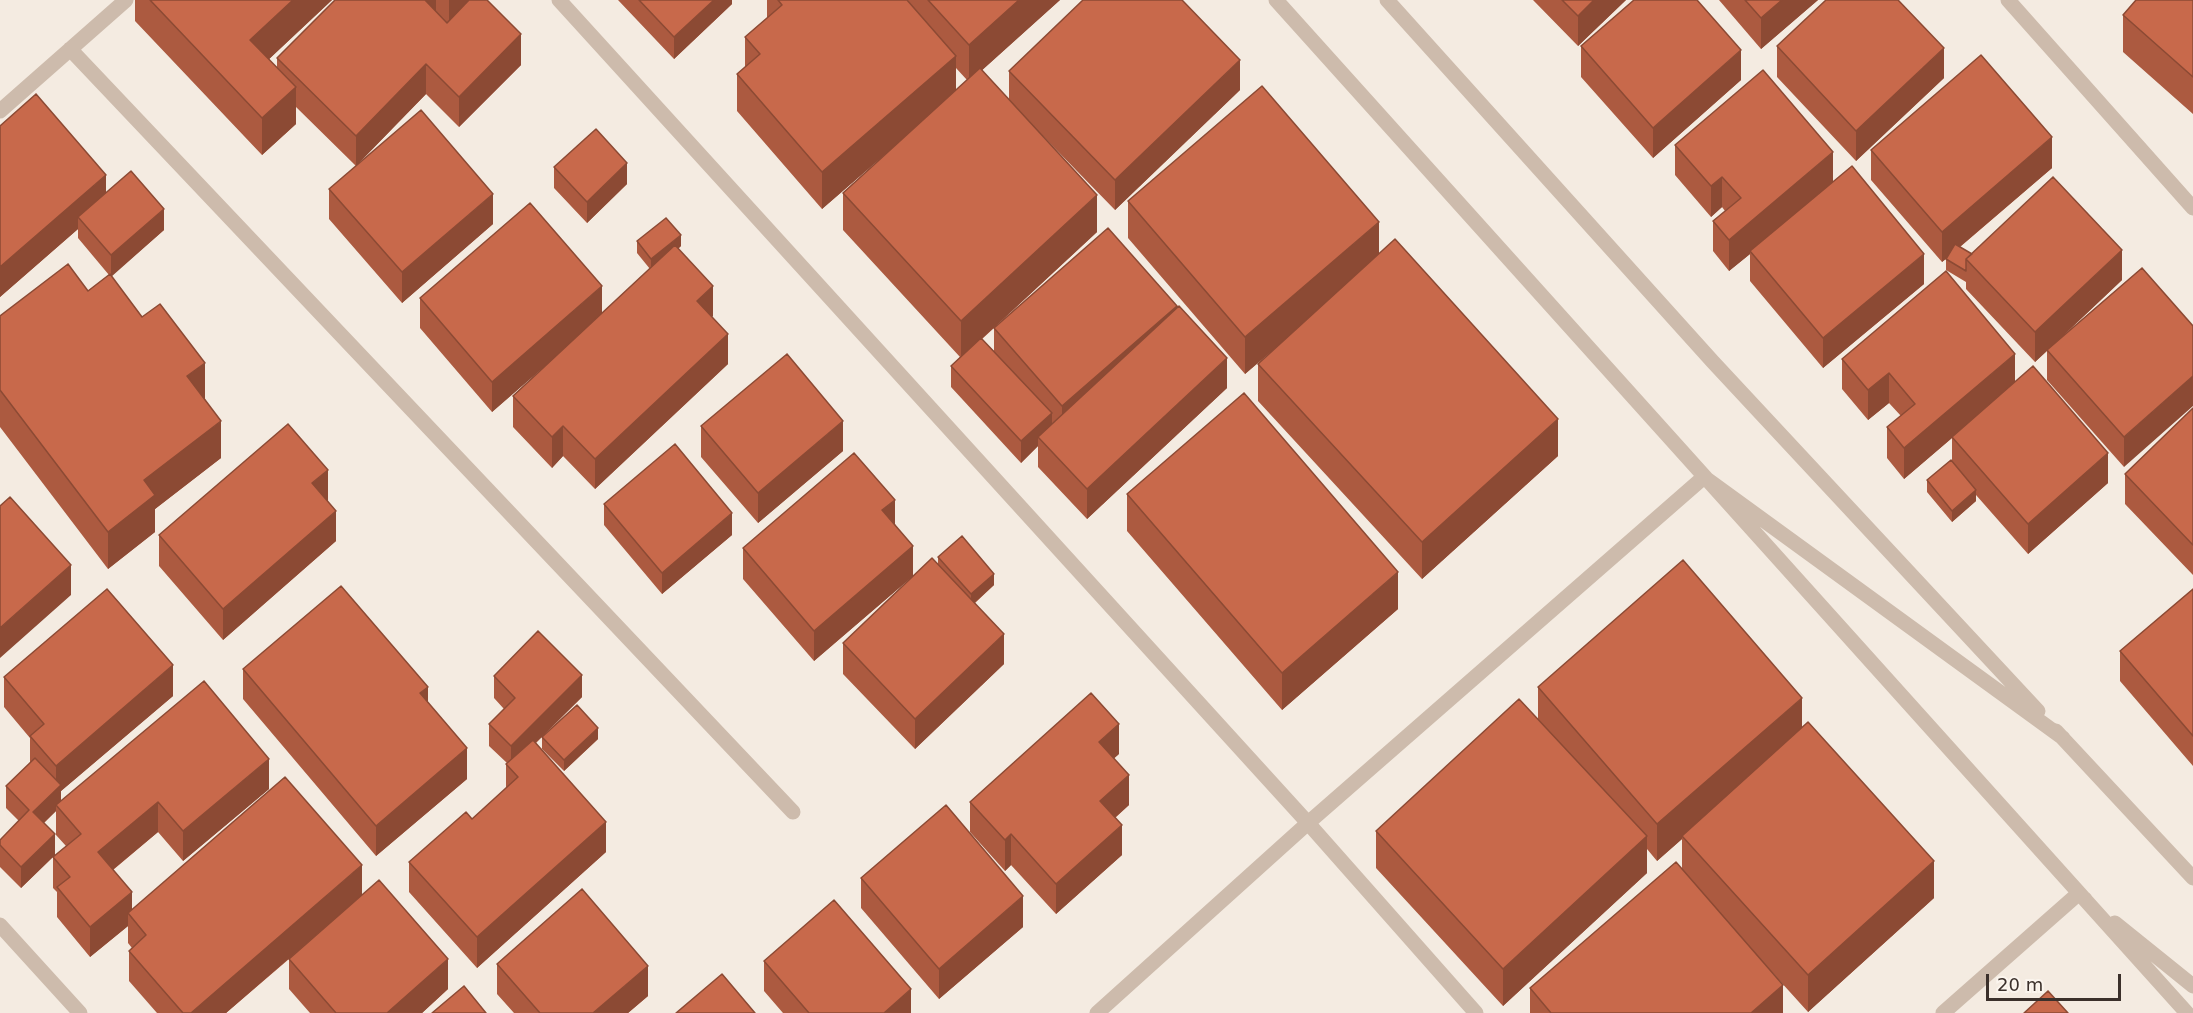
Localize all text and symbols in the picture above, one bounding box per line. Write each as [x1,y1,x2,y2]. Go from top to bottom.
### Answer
scale bar [1989,962,2124,1000]
text: 20 m [1997,974,2043,995]

